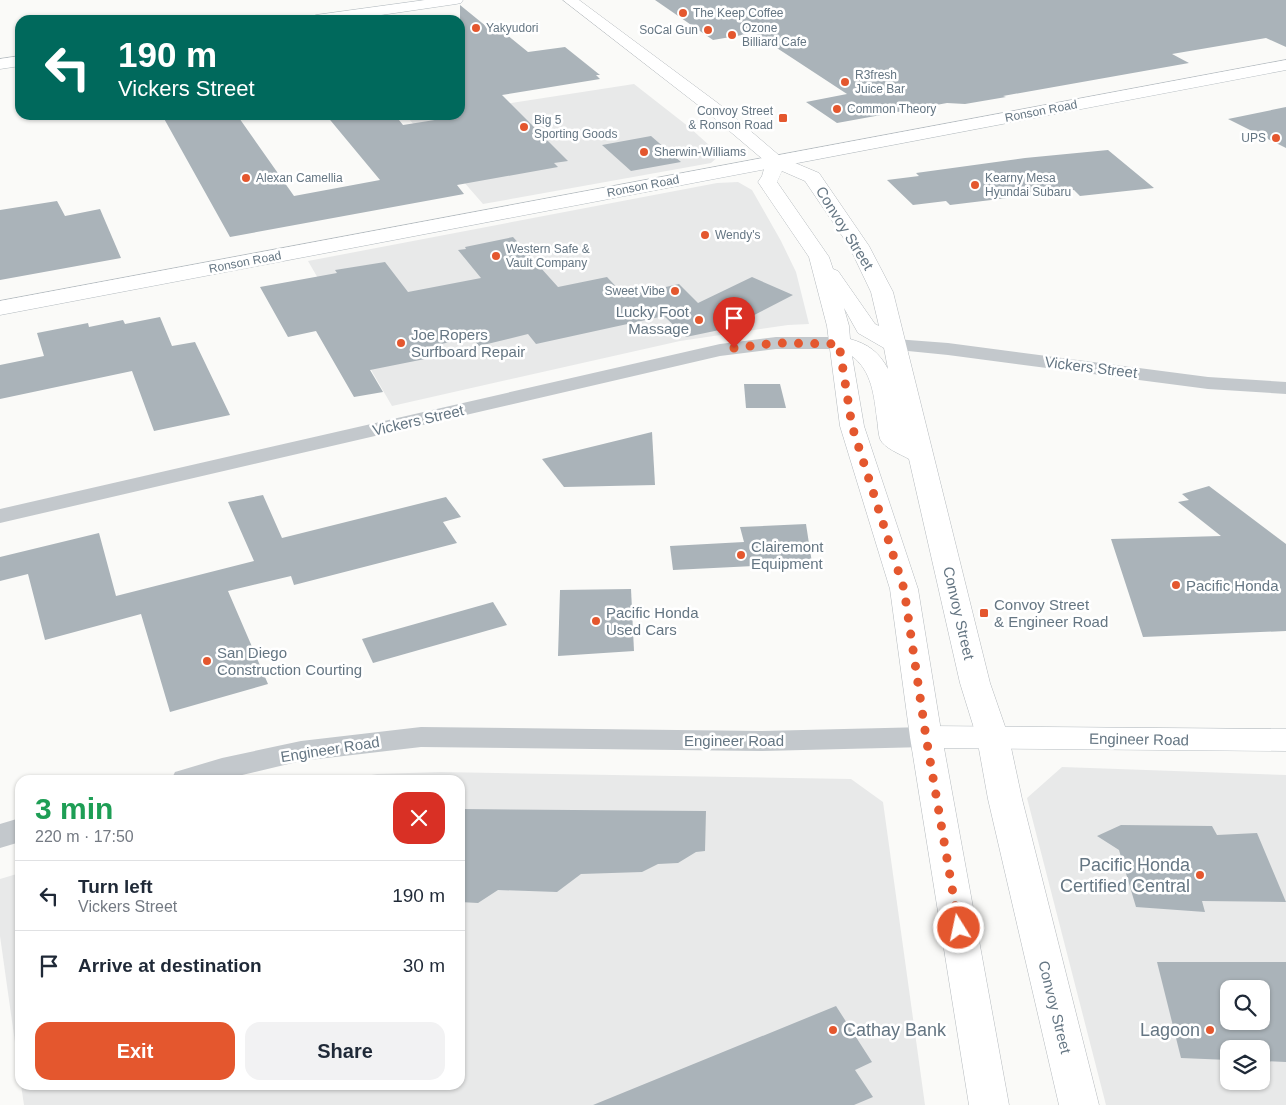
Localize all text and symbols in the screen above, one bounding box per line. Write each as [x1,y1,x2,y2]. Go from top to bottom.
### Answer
place label: The Keep Coffee [693,6,784,20]
marker: The Keep Coffee [677,7,689,19]
place label: Yakyudori [486,21,538,35]
place label: Ozone Billiard Cafe [742,21,807,49]
marker: Yakyudori [470,22,482,34]
place label: SoCal Gun [639,23,698,37]
marker: SoCal Gun [702,24,714,36]
marker: Ozone Billiard Cafe [726,29,738,41]
icon: left [35,35,100,100]
text: 190 m [118,35,217,74]
place label: R3fresh Juice Bar [855,68,905,96]
text: Vickers Street [118,76,255,101]
marker: R3fresh Juice Bar [839,76,851,88]
street label: Ronson Road [1004,97,1078,125]
place label: Common Theory [847,102,936,116]
marker: Common Theory [831,103,843,115]
place label: Convoy Street & Ronson Road [688,104,774,132]
marker: Convoy Street & Ronson Road [777,112,789,124]
place label: Big 5 Sporting Goods [534,113,617,141]
marker: Big 5 Sporting Goods [518,121,530,133]
place label: UPS [1241,131,1266,145]
marker: UPS [1270,132,1282,144]
place label: Sherwin-Williams [654,145,746,159]
marker: Sherwin-Williams [638,146,650,158]
place label: Alexan Camellia [256,171,343,185]
place label: Kearny Mesa Hyundai Subaru [985,171,1071,199]
marker: Alexan Camellia [240,172,252,184]
street label: Ronson Road [606,172,680,200]
marker: Kearny Mesa Hyundai Subaru [969,179,981,191]
street label: Convoy Street [813,183,878,274]
place label: Wendy's [715,228,760,242]
marker: Wendy's [699,229,711,241]
place label: Western Safe & Vault Company [506,242,590,270]
street label: Ronson Road [208,248,282,276]
marker: Western Safe & Vault Company [490,250,502,262]
place label: Sweet Vibe [605,284,665,298]
marker: Sweet Vibe [669,285,681,297]
pin [713,297,755,348]
place label: Lucky Foot Massage [616,303,690,337]
icon: arrive [720,304,748,332]
marker: Lucky Foot Massage [693,314,705,326]
place label: Joe Ropers Surfboard Repair [411,326,525,360]
marker: Joe Ropers Surfboard Repair [395,337,407,349]
street label: Vickers Street [1044,353,1139,381]
street label: Vickers Street [371,401,466,439]
place label: Clairemont Equipment [751,538,824,572]
marker: Clairemont Equipment [735,549,747,561]
street label: Convoy Street [940,565,978,662]
place label: Pacific Honda [1186,577,1279,594]
marker: Pacific Honda [1170,579,1182,591]
place label: Convoy Street & Engineer Road [994,596,1108,630]
place label: Pacific Honda Used Cars [606,604,699,638]
marker: Convoy Street & Engineer Road [978,607,990,619]
marker: Pacific Honda Used Cars [590,615,602,627]
place label: San Diego Construction Courting [217,644,362,678]
marker: San Diego Construction Courting [201,655,213,667]
street label: Engineer Road [1089,730,1189,748]
street label: Engineer Road [684,732,784,749]
street label: Engineer Road [279,733,381,765]
text: 3 min [35,792,113,825]
button: close [393,792,445,844]
text: 220 m · 17:50 [35,828,134,845]
place label: Pacific Honda Certified Central [1060,855,1191,896]
marker: Pacific Honda Certified Central [1194,869,1206,881]
text: Turn left [78,876,153,897]
icon: left [35,882,63,910]
text: 190 m [392,885,445,906]
text: Vickers Street [78,898,177,915]
position arrow [932,901,984,953]
icon: arrive [35,952,63,980]
text: Arrive at destination [78,955,262,976]
text: 30 m [403,955,445,976]
street label: Convoy Street [1035,959,1075,1056]
map controls [1220,980,1270,1090]
button: search [1220,980,1270,1030]
place label: Cathay Bank [843,1020,947,1040]
place label: Lagoon [1140,1020,1200,1040]
button: Exit [35,1022,235,1080]
button: Share [245,1022,445,1080]
marker: Cathay Bank [827,1024,839,1036]
marker: Lagoon [1204,1024,1216,1036]
button: layers [1220,1040,1270,1090]

